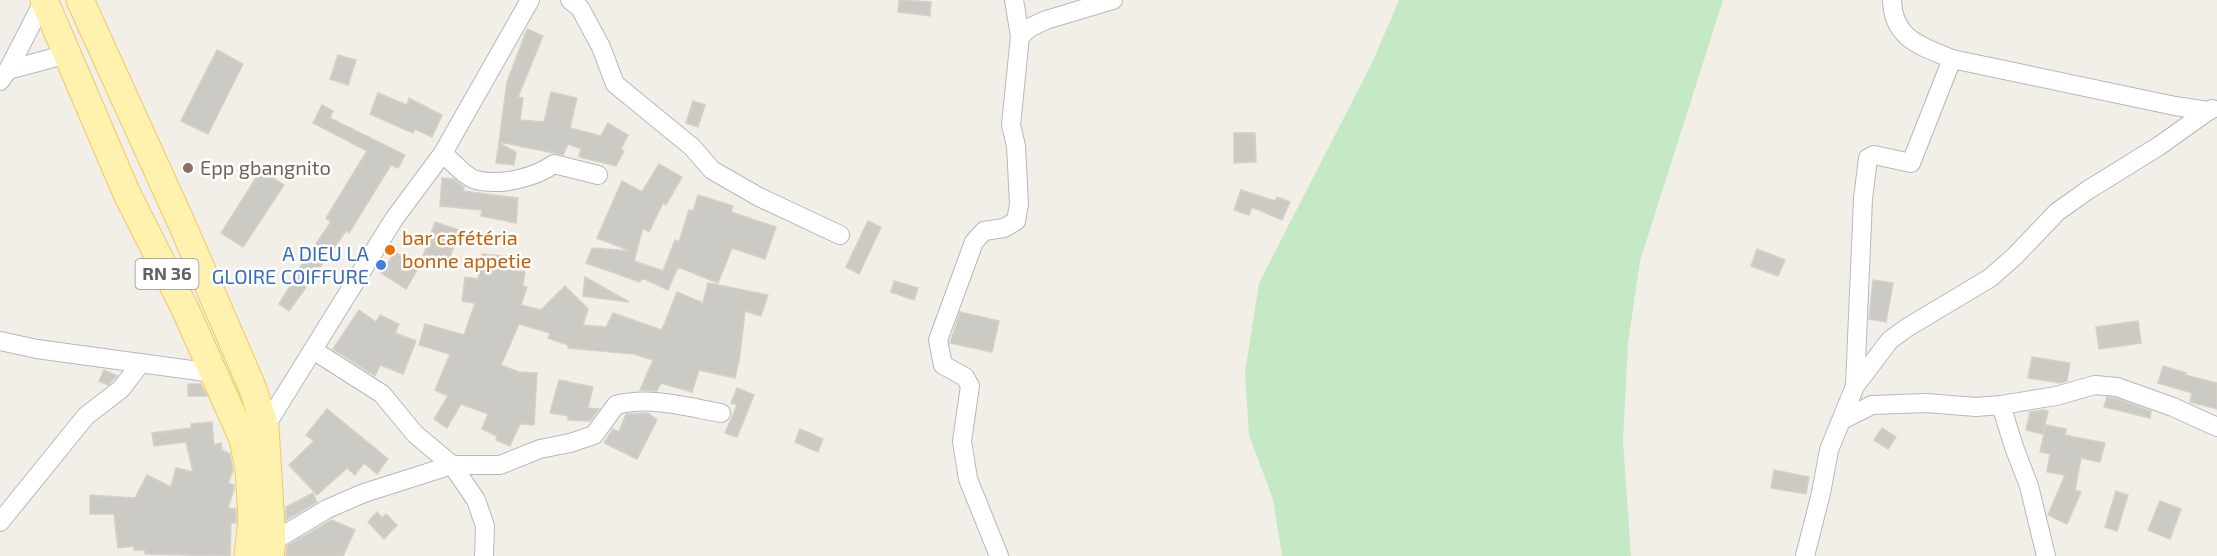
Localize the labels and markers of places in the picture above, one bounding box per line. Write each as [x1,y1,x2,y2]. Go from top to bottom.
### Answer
place label: Epp gbangnito [200,155,331,179]
marker: Epp gbangnito [181,161,195,175]
place label: bar cafétéria bonne appetie [402,225,531,272]
place label: A DIEU LA GLOIRE COIFFURE [212,241,370,288]
marker: bar cafétéria bonne appetie [383,243,397,257]
marker: A DIEU LA GLOIRE COIFFURE [374,258,388,272]

